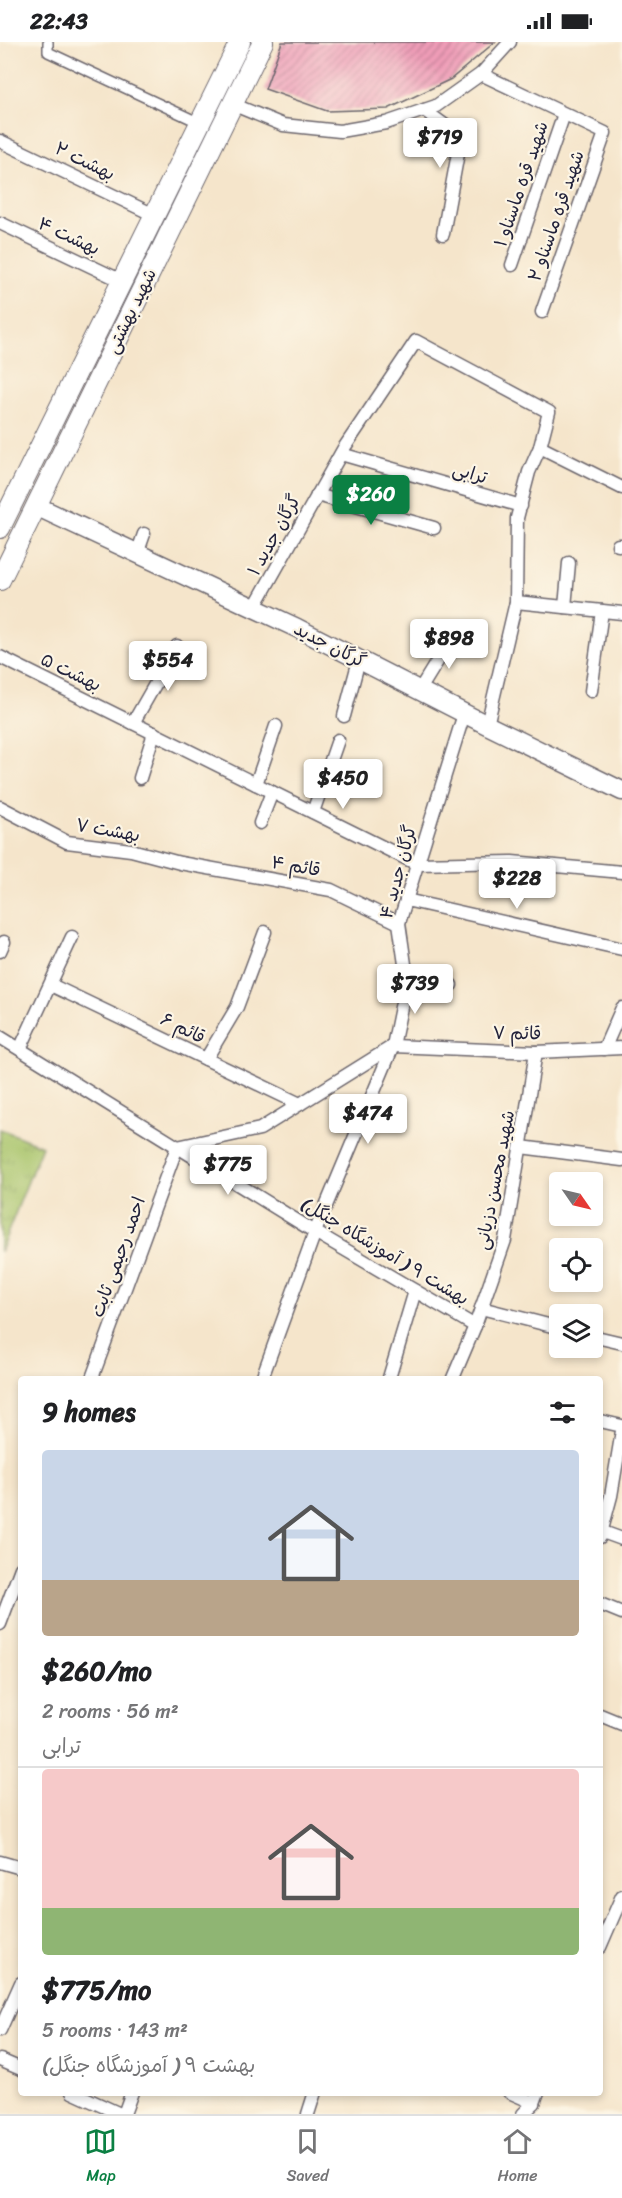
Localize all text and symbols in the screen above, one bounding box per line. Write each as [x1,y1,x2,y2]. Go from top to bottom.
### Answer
text: 22:43 [30,2,88,41]
street label: ۱ شهید قره ماسناو [484,117,558,251]
pin: $719 [404,118,476,169]
text: $719 [417,120,463,155]
street label: بهشت ۲ [49,133,121,189]
street label: ۲ شهید قره ماسناو [519,146,593,286]
street label: ۴ بهشت [32,208,106,264]
street label: شهید بهشتی [96,263,166,359]
street label: ترابی [449,453,492,493]
pin: $260 [335,475,407,526]
text: $260 [347,477,396,512]
street label: گرگان جدید ۱ [238,488,310,582]
street label: گرگان جدید [288,613,372,677]
pin: $898 [413,619,485,670]
text: $898 [424,621,474,656]
pin: $554 [132,641,204,692]
street label: بهشت ۵ [35,643,107,701]
text: $554 [143,643,193,678]
pin: $450 [307,759,379,810]
text: $450 [318,761,368,796]
street label: بهشت ۷ [73,809,143,851]
street label: گرگان جدید ۴ [370,821,426,923]
street label: قائم ۴ [269,846,323,886]
pin: $228 [481,859,553,910]
text: $228 [493,861,541,896]
pin: $739 [379,964,451,1015]
text: $739 [391,966,439,1001]
street label: قائم ۶ [155,1003,211,1053]
street label: ۷ قائم [492,1017,542,1049]
pin: $474 [332,1094,404,1145]
text: $474 [343,1096,393,1131]
street label: شهید محسن دزیانی [466,1107,524,1253]
pin: $775 [192,1145,264,1196]
text: $775 [204,1147,252,1182]
north arrow [549,1172,603,1226]
map controls [549,1172,603,1358]
street label: بهشت ۹ ( آموزشگاه جنگل) [295,1188,475,1314]
street label: احمد رحیمی ثابت [81,1192,155,1322]
button: locate [549,1238,603,1292]
button: layers [549,1304,603,1358]
text: 9 homes [42,1389,136,1435]
icon: filters [546,1396,579,1429]
icon: home [257,1489,365,1597]
text: $260/mo [42,1648,152,1694]
text: 2 rooms · 56 m² [42,1694,179,1729]
text: ترابی [42,1729,81,1764]
icon: home [257,1808,365,1916]
text: $775/mo [42,1967,151,2013]
text: 5 rooms · 143 m² [42,2013,188,2048]
text: بهشت ۹ ( آموزشگاه جنگل) [42,2048,255,2083]
tab: Map [84,2125,117,2190]
tab: Saved [286,2125,329,2190]
tab: Home [498,2125,538,2190]

